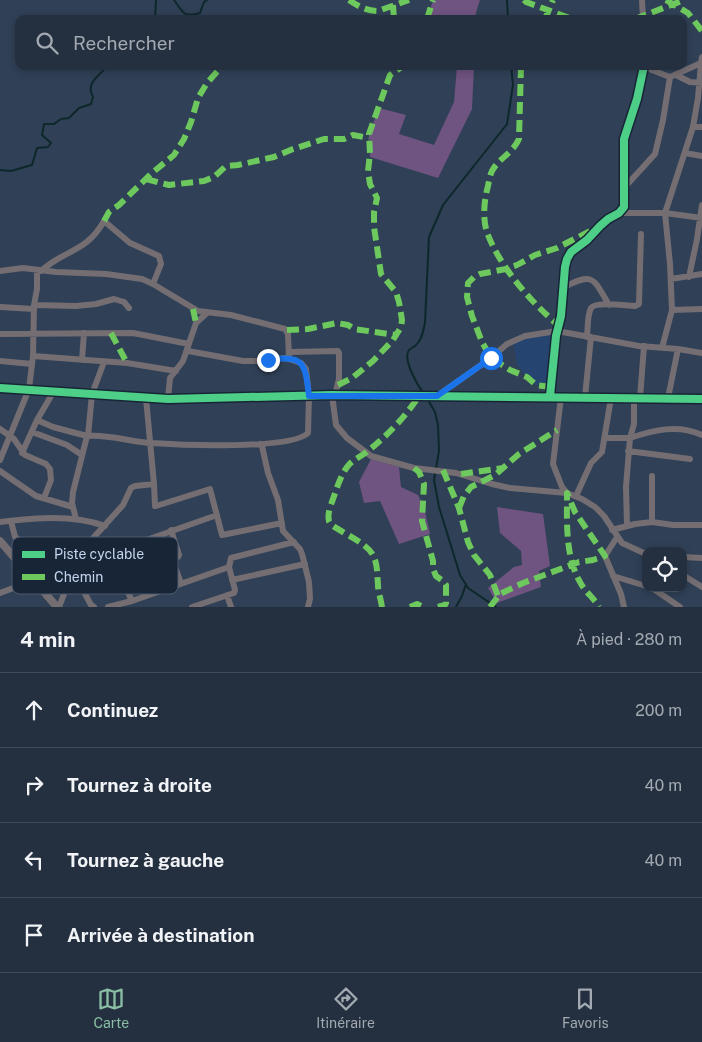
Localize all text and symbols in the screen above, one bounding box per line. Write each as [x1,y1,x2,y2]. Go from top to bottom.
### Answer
search box [15,15,687,70]
icon: search [33,29,61,57]
text: Rechercher [73,32,175,54]
route start [480,347,503,370]
route end [257,349,280,372]
legend [12,537,178,594]
text: Piste cyclable [54,546,144,562]
map controls [642,547,687,592]
button: locate [642,547,687,592]
text: Chemin [54,569,103,585]
text: 4 min [20,627,75,652]
text: À pied · 280 m [576,630,682,649]
icon: ahead [20,696,48,724]
text: Continuez [67,699,158,721]
text: 200 m [635,701,682,720]
icon: right [20,771,48,799]
text: Tournez à droite [67,774,212,796]
text: 40 m [644,776,682,795]
icon: left [20,846,48,874]
text: Tournez à gauche [67,849,224,871]
text: 40 m [644,851,682,870]
icon: arrive [20,921,48,949]
text: Arrivée à destination [67,924,255,946]
tab: Carte [93,985,129,1031]
tab: Itinéraire [316,985,375,1031]
tab: Favoris [562,985,608,1031]

